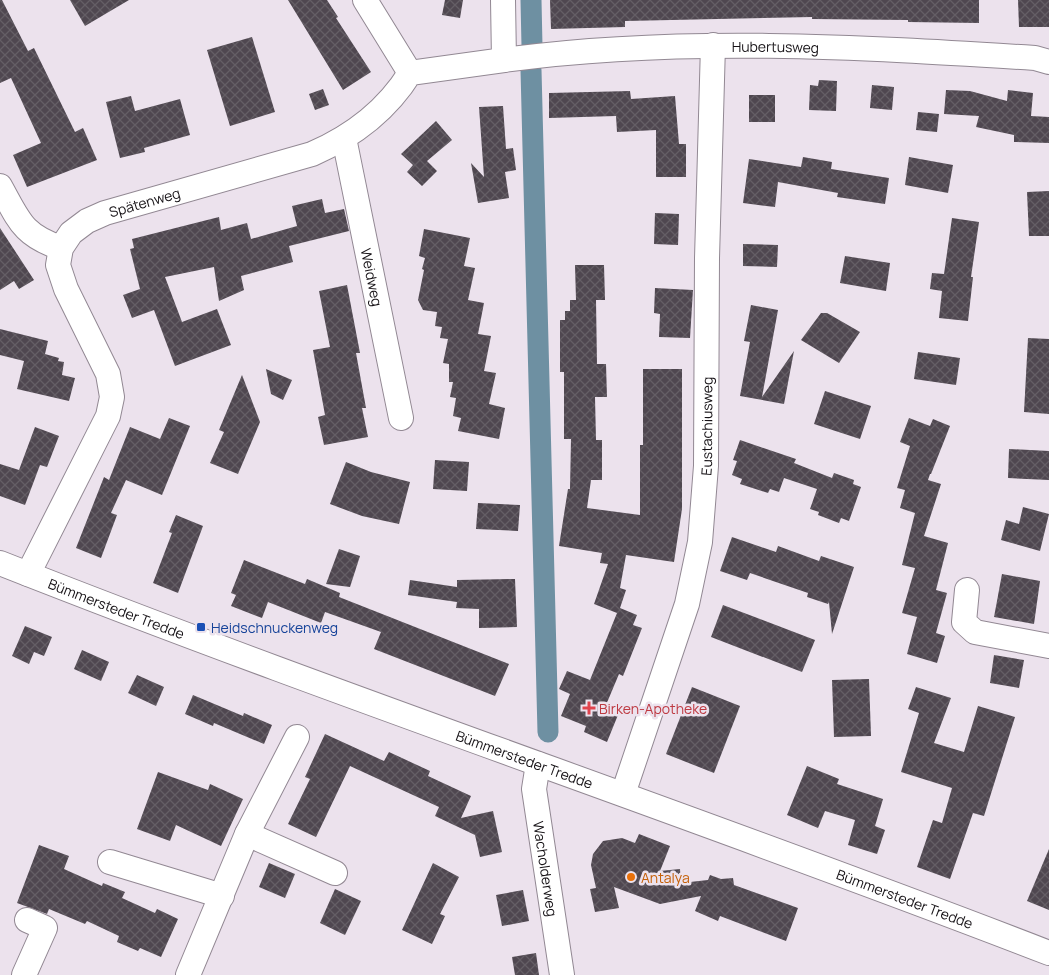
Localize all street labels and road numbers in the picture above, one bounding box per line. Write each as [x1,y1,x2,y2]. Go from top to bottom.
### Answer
street label: Hubertusweg [732,36,819,56]
street label: Spätenweg [107,183,182,221]
street label: Weidweg [357,246,388,308]
street label: Eustachiusweg [696,377,716,476]
street label: Bümmersteder Tredde [46,573,187,643]
street label: Bümmersteder Tredde [453,725,596,792]
street label: Wacholderweg [529,820,563,918]
street label: Bümmersteder Tredde [834,864,976,932]

